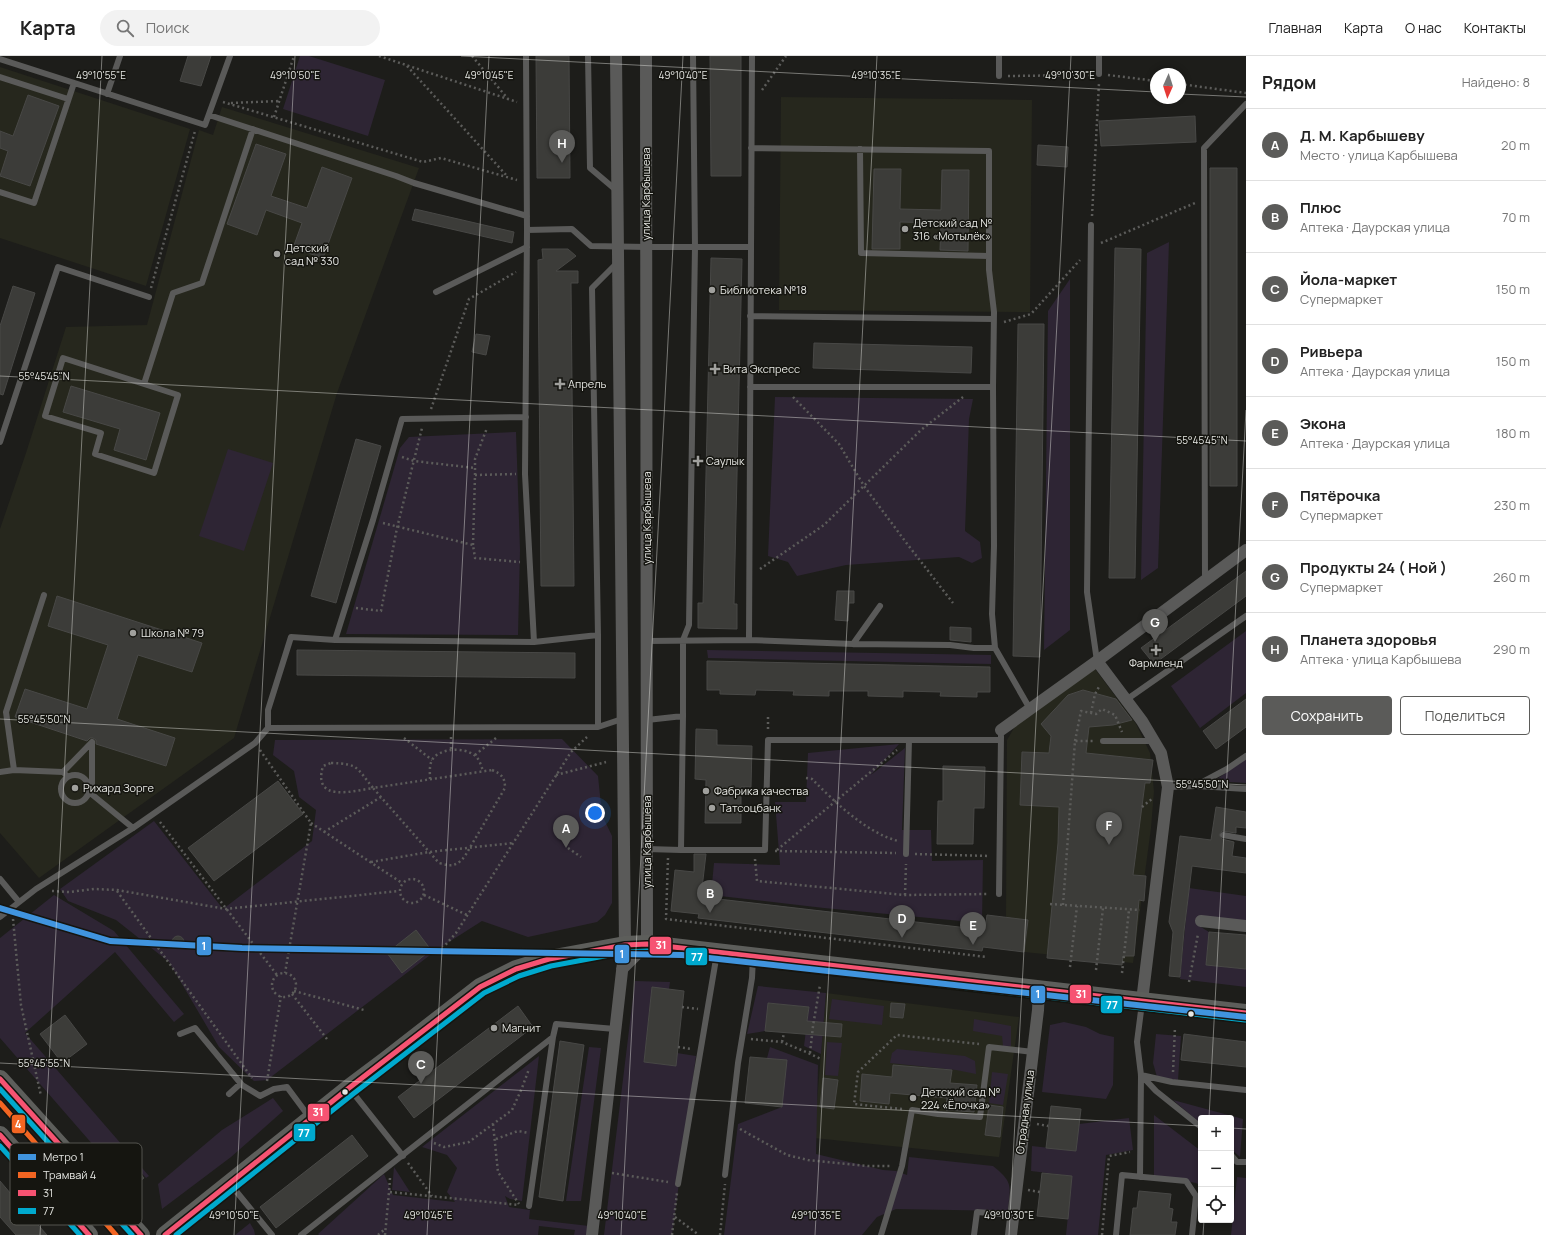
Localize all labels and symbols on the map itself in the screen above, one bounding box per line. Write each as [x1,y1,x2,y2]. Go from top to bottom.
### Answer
text: 49°10'55"E [76,68,126,82]
text: 49°10'50"E [270,68,320,82]
text: 49°10'45"E [465,68,514,82]
text: 49°10'40"E [658,68,708,82]
text: 49°10'35"E [851,68,901,82]
text: 49°10'30"E [1045,68,1095,82]
north arrow [1150,68,1186,104]
pin: H [549,130,575,163]
street label: улица Карбышева [638,148,653,240]
place label: Детский сад № 316 «Мотылёк» [913,215,992,243]
marker: Детский сад № 316 «Мотылёк» [900,224,910,234]
place label: Детский сад № 330 [285,240,339,268]
marker: Детский сад № 330 [272,249,282,259]
place label: Библиотека №18 [720,282,807,297]
marker: Библиотека №18 [707,285,717,295]
place label: Вита Экспресс [723,361,800,376]
marker: Вита Экспресс [710,364,720,374]
text: 55°45'45"N [18,369,70,383]
place label: Апрель [568,376,607,391]
marker: Апрель [555,379,565,389]
text: 55°45'45"N [1176,433,1228,447]
place label: Саулык [706,453,745,468]
marker: Саулык [693,456,703,466]
street label: улица Карбышева [639,472,654,564]
pin: G [1142,609,1168,642]
place label: Школа № 79 [141,625,204,640]
marker: Школа № 79 [128,628,138,638]
marker: Фармленд [1151,645,1161,655]
place label: Фармленд [1129,655,1183,670]
text: 55°45'50"N [18,712,70,726]
text: 55°45'50"N [1176,777,1228,791]
place label: Рихард Зорге [83,780,155,795]
marker: Рихард Зорге [70,783,80,793]
place label: Фабрика качества [714,783,808,798]
marker: Фабрика качества [701,786,711,796]
street label: улица Карбышева [639,796,654,888]
place label: Татсоцбанк [720,800,782,815]
your location [585,803,605,823]
marker: Татсоцбанк [707,803,717,813]
pin: F [1096,812,1122,845]
pin: A [553,815,579,848]
pin: B [697,880,723,913]
pin: D [889,905,915,938]
pin: E [960,912,986,945]
line badge: 1 [196,936,212,956]
line badge: 31 [649,936,672,955]
text: 31 [655,937,667,952]
text: 1 [202,938,206,953]
line badge: 1 [614,944,630,964]
text: 1 [620,946,624,961]
line badge: 77 [685,947,708,966]
text: 77 [691,949,703,964]
line badge: 31 [1069,984,1092,1004]
line badge: 1 [1030,985,1046,1004]
text: 1 [1036,986,1040,1001]
text: 31 [1075,986,1087,1001]
line badge: 77 [1100,995,1123,1014]
text: 77 [1106,997,1118,1012]
unlabelled marker [1186,1009,1196,1019]
place label: Магнит [502,1020,541,1035]
marker: Магнит [489,1023,499,1033]
pin: C [408,1051,434,1084]
text: 55°45'55"N [18,1056,70,1070]
street label: Отрадная улица [1012,1069,1037,1155]
place label: Детский сад № 224 «Ёлочка» [921,1084,1000,1112]
unlabelled marker [340,1087,350,1097]
marker: Детский сад № 224 «Ёлочка» [908,1093,918,1103]
line badge: 31 [307,1103,330,1122]
text: 31 [312,1104,324,1119]
line badge: 4 [11,1114,26,1134]
text: 4 [15,1116,22,1131]
line badge: 77 [293,1123,316,1142]
text: 77 [298,1125,310,1140]
legend [10,1143,142,1225]
text: Метро 1 [43,1149,84,1164]
text: Трамвай 4 [43,1167,96,1182]
text: 31 [43,1185,53,1200]
text: 77 [43,1203,54,1218]
text: 49°10'50"E [209,1208,259,1222]
text: 49°10'45"E [404,1208,453,1222]
text: 49°10'40"E [597,1208,647,1222]
text: 49°10'35"E [791,1208,841,1222]
text: 49°10'30"E [984,1208,1034,1222]

